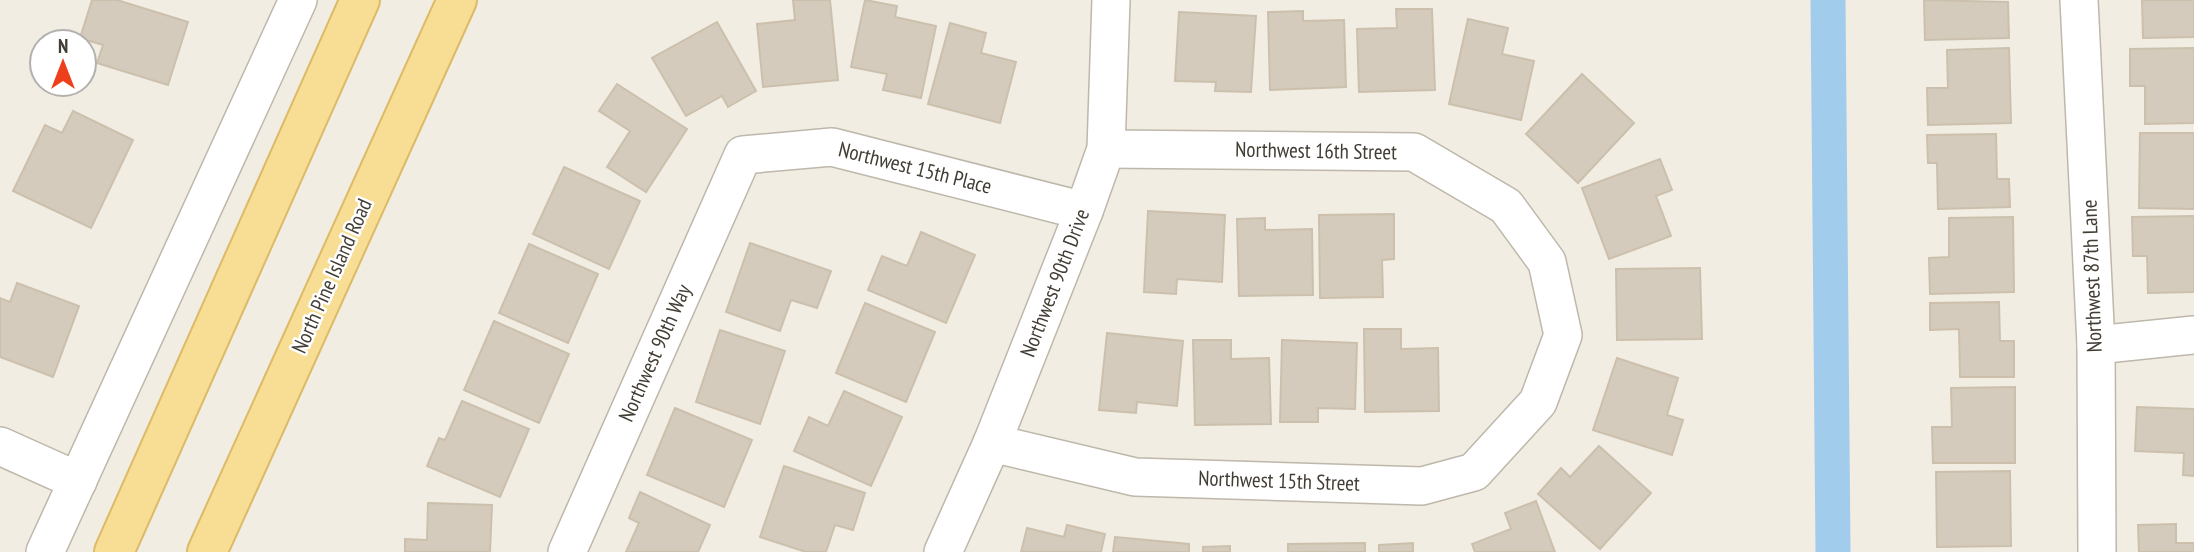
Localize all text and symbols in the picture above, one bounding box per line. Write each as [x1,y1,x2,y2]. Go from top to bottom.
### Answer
north arrow [28,28,98,98]
text: N [58,34,68,58]
street label: Northwest 15th Place [836,135,994,200]
street label: Northwest 16th Street [1235,136,1397,165]
street label: North Pine Island Road [285,194,378,357]
street label: Northwest 87th Lane [2075,199,2108,353]
street label: Northwest 90th Drive [1014,205,1095,361]
street label: Northwest 90th Way [612,280,697,426]
street label: Northwest 15th Street [1198,464,1360,497]

